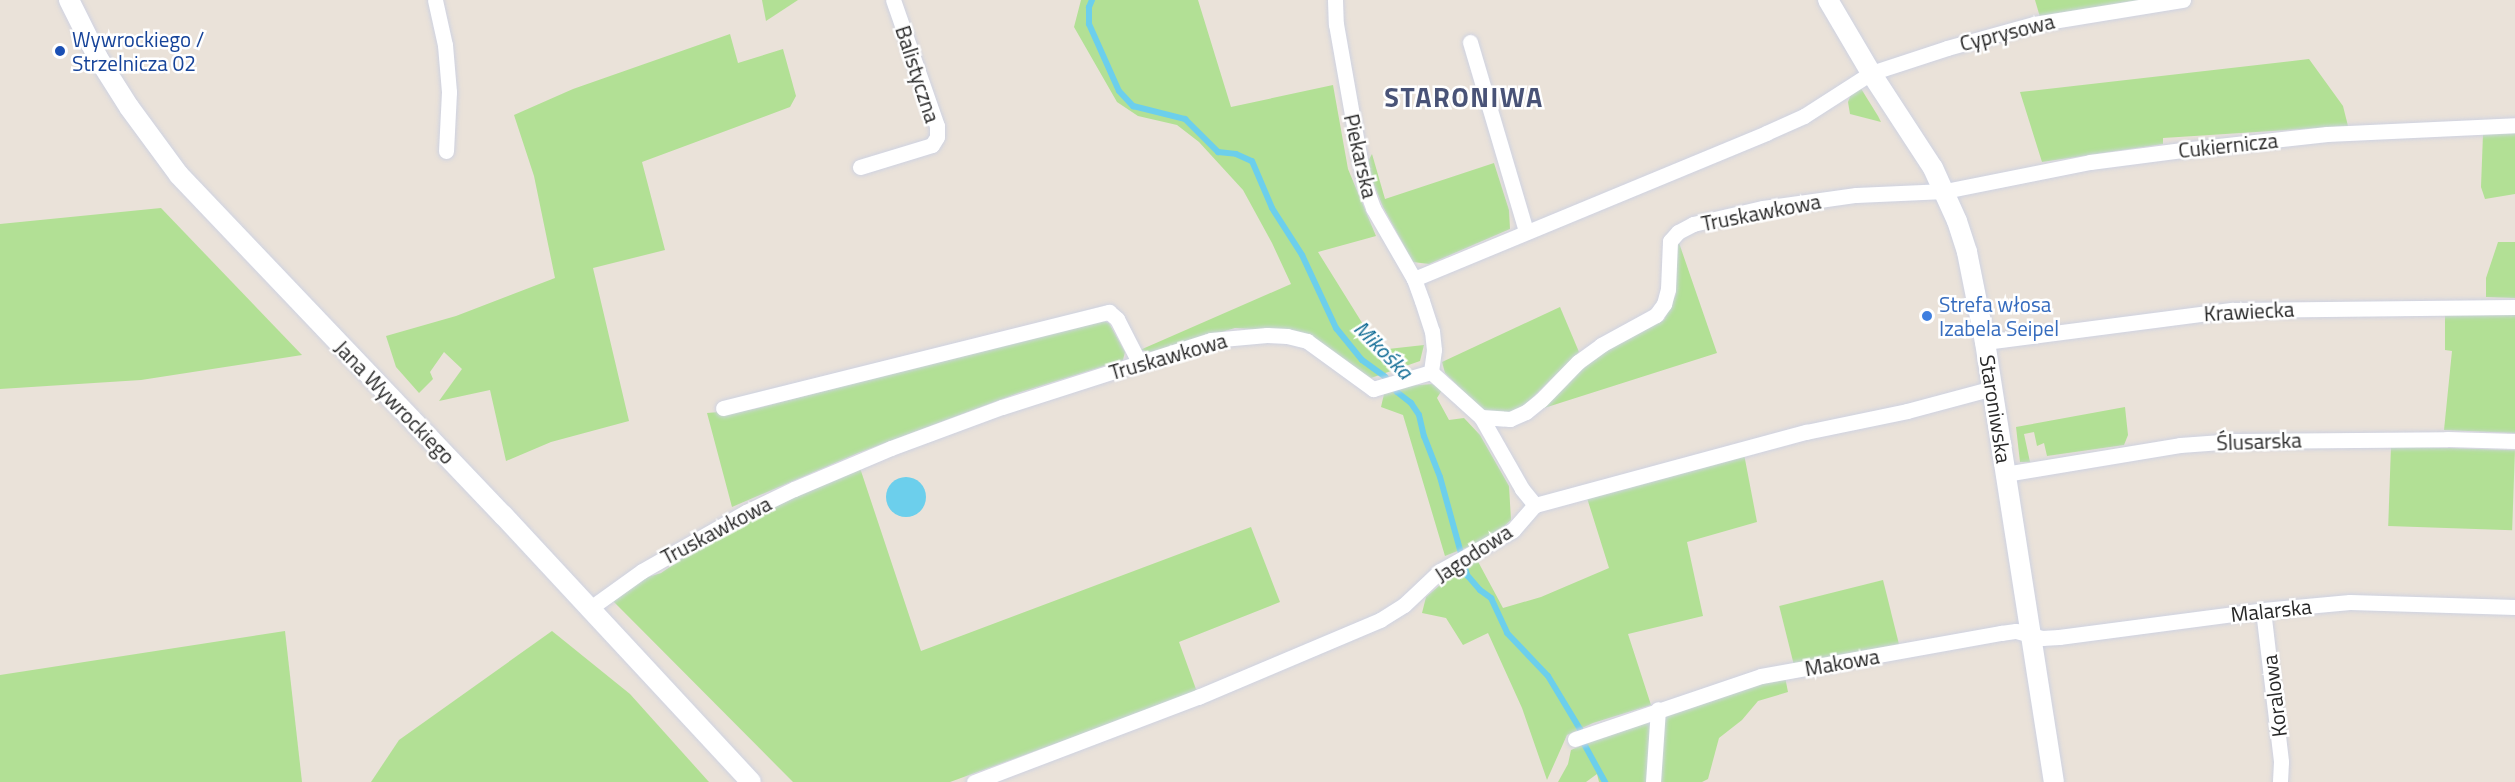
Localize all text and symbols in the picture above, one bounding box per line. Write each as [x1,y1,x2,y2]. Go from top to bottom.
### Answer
street label: Cyprysowa [1957,8,2057,56]
street label: Balistyczna [890,22,946,126]
place label: Wywrockiego / Strzelnicza 02 [72,26,204,76]
marker: Wywrockiego / Strzelnicza 02 [53,44,67,58]
district label: STARONIWA [1384,81,1544,113]
street label: Piekarska [1339,111,1383,201]
street label: Cukiernicza [2177,127,2279,163]
street label: Truskawkowa [1699,188,1823,236]
place label: Strefa włosa Izabela Seipel [1939,291,2059,341]
street label: Krawiecka [2203,296,2295,326]
marker: Strefa włosa Izabela Seipel [1920,309,1934,323]
water label: Mikośka [1348,315,1418,385]
street label: Truskawkowa [1106,327,1230,385]
street label: Jana Wywrockiego [330,335,460,469]
street label: Staroniwska [1975,353,2017,465]
street label: Ślusarska [2216,427,2302,455]
street label: Truskawkowa [657,490,775,570]
street label: Jagodowa [1430,519,1516,587]
street label: Malarska [2229,593,2313,627]
street label: Makowa [1803,643,1881,681]
street label: Koralowa [2256,653,2292,739]

